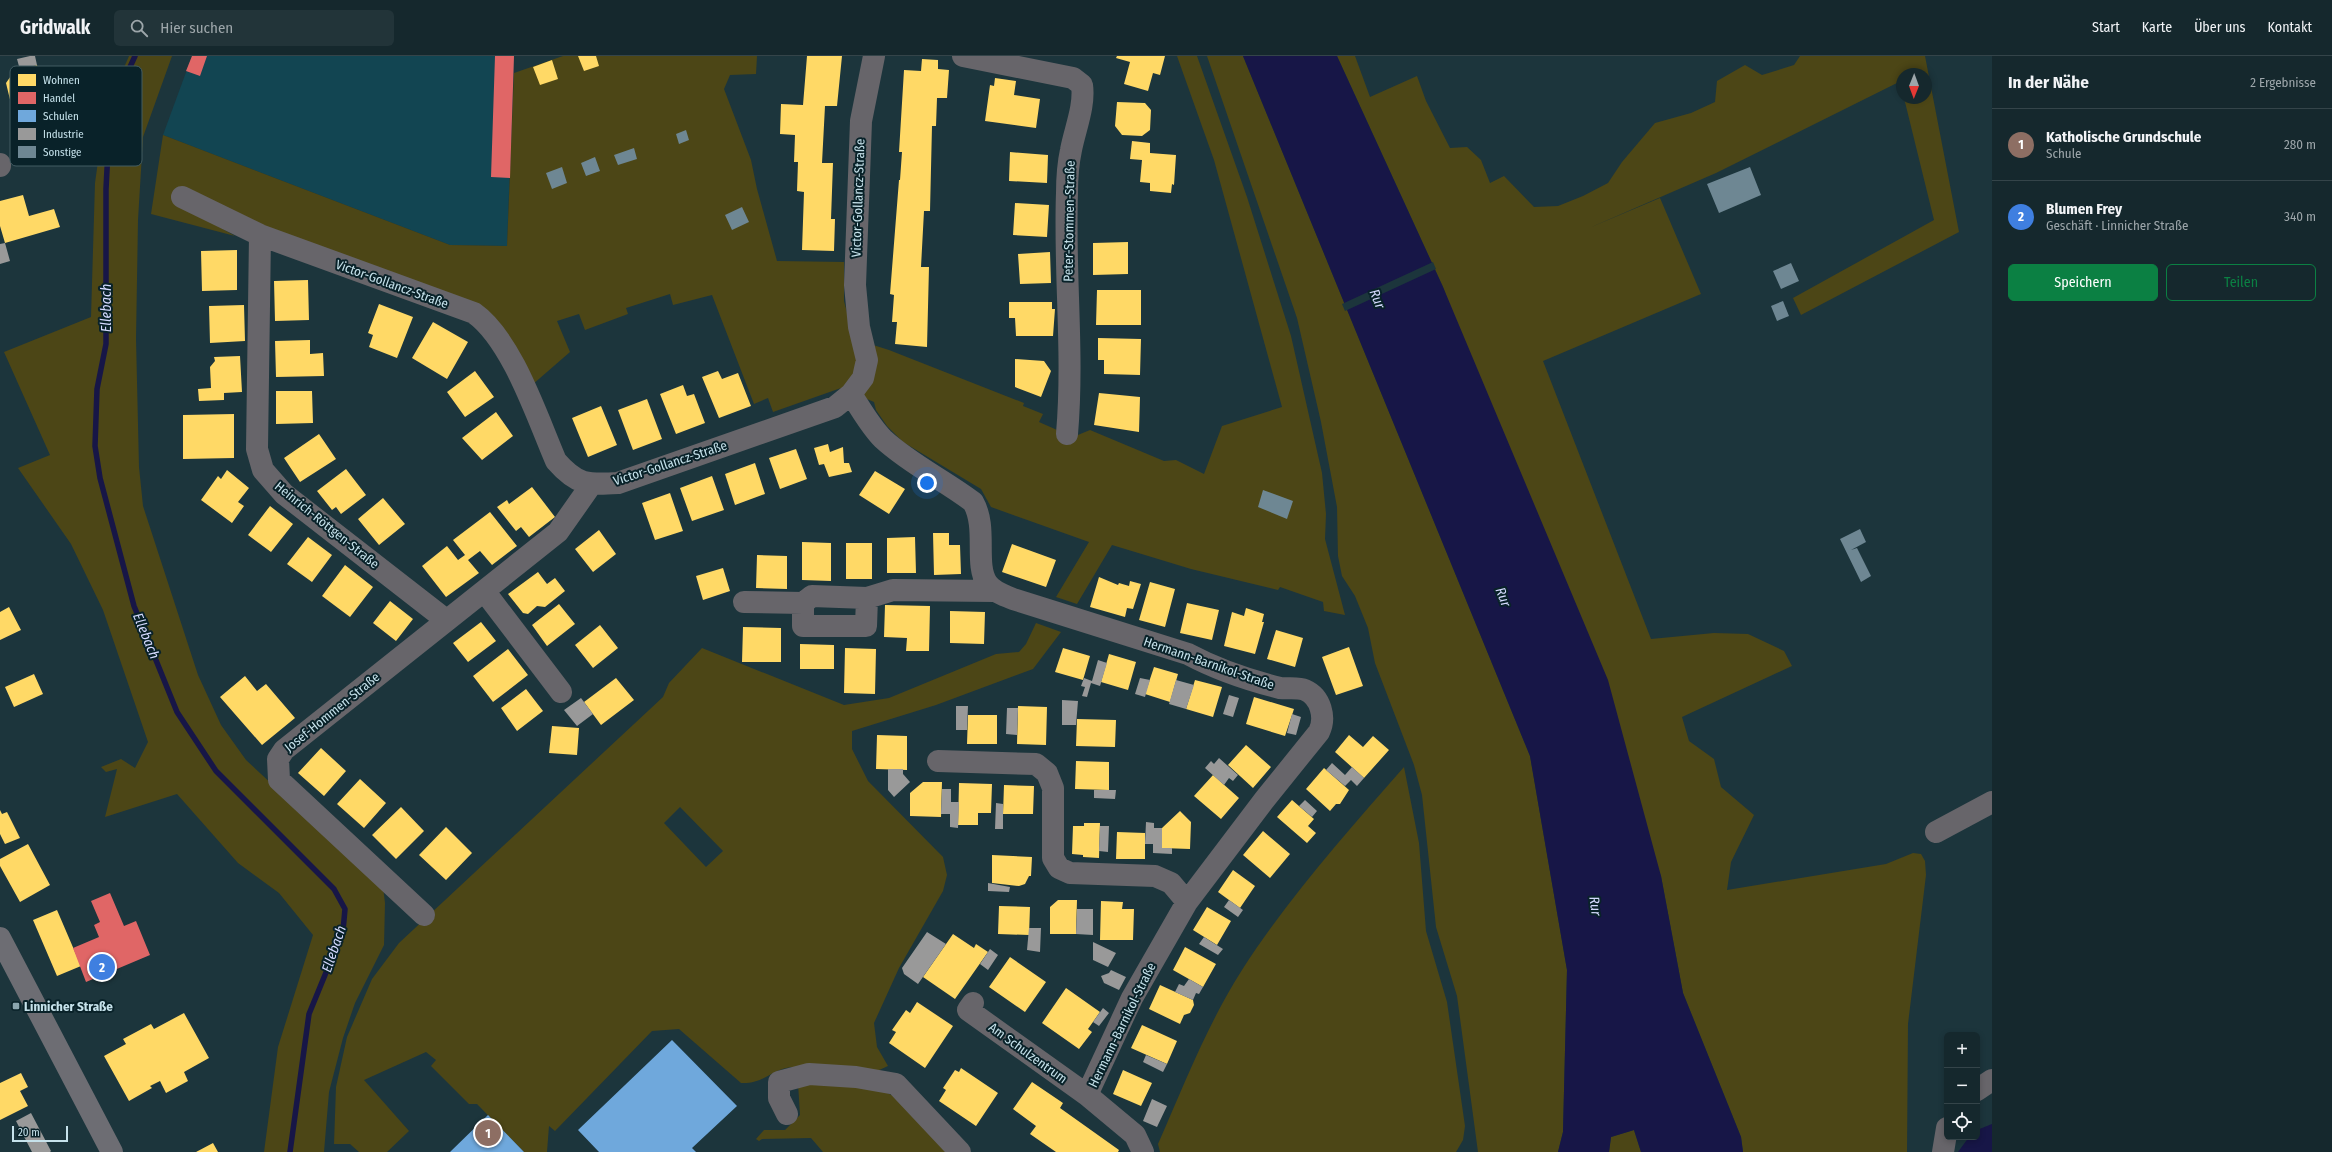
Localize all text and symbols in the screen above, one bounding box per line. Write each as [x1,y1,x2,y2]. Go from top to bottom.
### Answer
search box [114,10,394,46]
text: Gridwalk [20,16,90,39]
icon: search [128,17,150,39]
text: Hier suchen [160,19,233,37]
text: Start [2092,19,2120,36]
text: Karte [2142,19,2172,36]
text: Über uns [2194,19,2246,36]
text: Kontakt [2268,19,2312,36]
legend [10,66,142,166]
north arrow [1896,68,1932,104]
text: In der Nähe [2008,72,2089,93]
text: Wohnen [43,74,80,87]
text: 2 Ergebnisse [2250,75,2316,90]
text: Handel [43,92,75,105]
text: Schulen [43,110,79,123]
text: Industrie [43,128,84,141]
text: Katholische Grundschule [2046,128,2201,146]
text: 1 [2018,137,2024,152]
text: 280 m [2284,137,2316,152]
street label: Victor-Gollancz-Straße [848,138,868,258]
text: Sonstige [43,146,82,159]
text: Schule [2046,146,2081,161]
street label: Peter-Stommen-Straße [1060,160,1078,282]
text: Blumen Frey [2046,200,2122,218]
text: 2 [2018,209,2024,224]
text: 340 m [2284,209,2316,224]
text: Geschäft · Linnicher Straße [2046,218,2188,233]
street label: Victor-Gollancz-Straße [334,257,450,311]
button: Speichern [2008,264,2158,301]
button: Teilen [2166,264,2316,301]
water label: Ellebach [98,284,115,332]
water label: Rur [1365,287,1389,312]
street label: Victor-Gollancz-Straße [611,438,729,488]
your location [917,473,937,493]
street label: Heinrich-Röttgen-Straße [272,478,382,572]
water label: Rur [1492,585,1515,610]
water label: Ellebach [129,610,163,662]
street label: Hermann-Barnikol-Straße [1142,634,1276,692]
street label: Josef-Hommen-Straße [282,669,382,755]
water label: Rur [1585,895,1605,918]
water label: Ellebach [318,923,350,975]
pin: 2 [89,952,115,982]
street label: Hermann-Barnikol-Straße [1085,960,1159,1090]
place label: Linnicher Straße [24,999,113,1014]
marker: Linnicher Straße [11,1001,21,1011]
street label: Am Schulzentrum [986,1020,1070,1086]
map controls [1944,1032,1980,1140]
button: + [1944,1032,1980,1068]
button: − [1944,1068,1980,1104]
button: locate [1944,1104,1980,1140]
pin: 1 [475,1118,501,1148]
scale bar [12,1124,68,1143]
text: 20 m [18,1126,40,1139]

